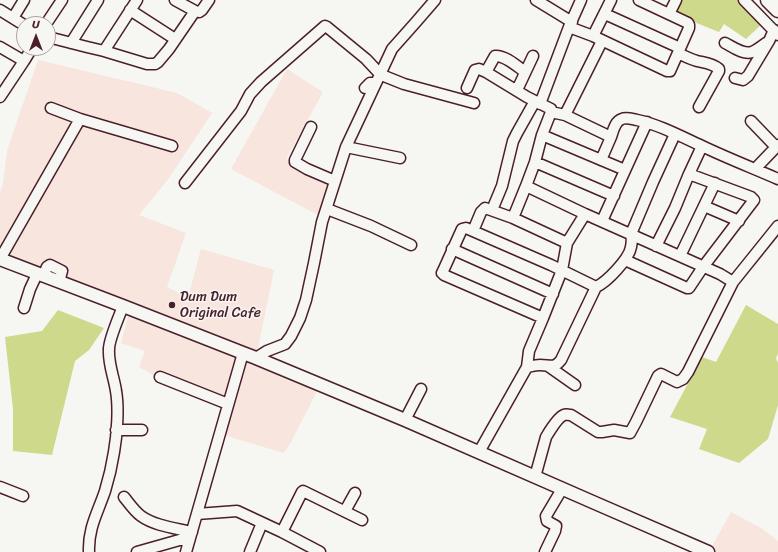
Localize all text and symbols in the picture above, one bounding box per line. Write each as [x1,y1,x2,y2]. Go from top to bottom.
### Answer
text: U [32,15,40,34]
north arrow [16,16,56,56]
place label: Dum Dum Original Cafe [180,289,261,322]
marker: Dum Dum Original Cafe [167,300,177,310]

